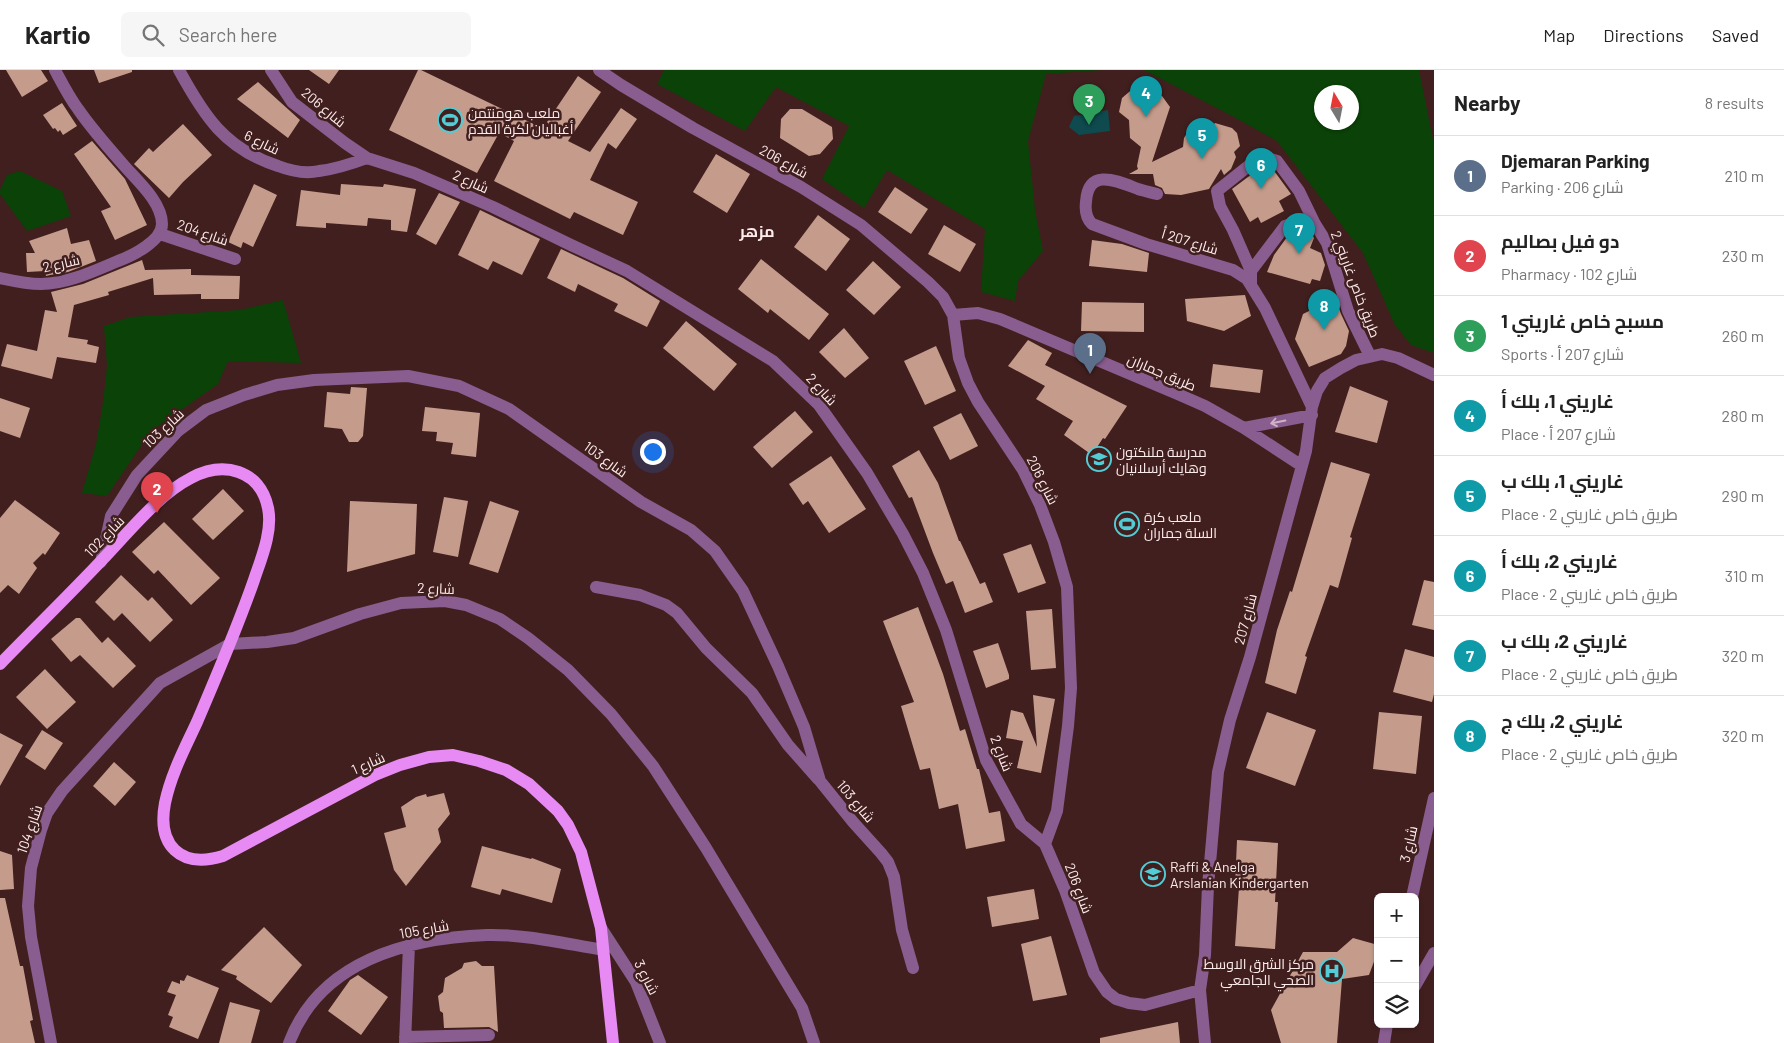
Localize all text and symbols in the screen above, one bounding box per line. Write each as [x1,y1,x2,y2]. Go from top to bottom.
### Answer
search box [121,12,471,57]
text: Kartio [25,20,91,49]
icon: search [139,21,167,49]
text: Search here [179,23,277,46]
text: Map [1543,24,1575,46]
text: Directions [1603,24,1684,46]
text: Saved [1712,24,1759,46]
pin: 4 [1130,76,1162,117]
street label: شارع 206 [298,84,350,131]
pin: 3 [1073,84,1105,125]
north arrow [1314,85,1359,130]
text: Nearby [1454,90,1520,115]
text: 8 results [1705,93,1764,112]
place label: ملعب هومنتمن أغباليان لكرة القدم [468,104,574,139]
sports icon: ملعب هومنتمن أغباليان لكرة القدم [437,107,463,133]
pin: 5 [1186,118,1218,159]
street label: شارع 6 [241,126,282,159]
street label: شارع 206 [756,141,811,182]
pin: 6 [1245,148,1277,189]
text: Djemaran Parking [1501,149,1650,172]
street label: شارع 2 [450,166,492,197]
text: 1 [1467,166,1473,185]
text: 210 m [1725,166,1764,185]
text: Parking · شارع 206 [1501,177,1624,196]
pin: 7 [1283,213,1315,254]
street label: شارع 204 [175,215,231,250]
district label: مزهر [739,221,775,241]
street label: شارع 207 أ [1159,224,1220,259]
street label: طريق خاص غاريني 2 [1324,228,1384,341]
text: دو فيل بصاليم [1501,229,1619,252]
text: 2 [1466,246,1474,265]
text: 230 m [1722,246,1764,265]
street label: شارع 2 [41,251,81,276]
text: Pharmacy · شارع 102 [1501,264,1637,283]
pin: 8 [1308,289,1340,330]
text: مسبح خاص غاريني 1 [1501,309,1664,332]
text: 3 [1466,326,1474,345]
text: 260 m [1722,326,1764,345]
pin: 1 [1074,333,1106,374]
text: Sports · شارع 207 أ [1501,344,1624,363]
street label: طريق جماران [1125,350,1199,395]
street label: شارع 2 [802,370,841,409]
text: غاريني 1، بلك أ [1501,389,1614,412]
street label: شارع 103 [139,405,188,452]
text: 4 [1465,406,1475,425]
text: 280 m [1722,406,1764,425]
one-way arrow [1270,417,1286,427]
text: Place · شارع 207 أ [1501,424,1616,443]
street label: شارع 103 [580,437,631,481]
your location [640,439,666,465]
place label: مدرسة ملنكتون وهايك أرسلانيان [1116,443,1207,476]
school or university icon: مدرسة ملنكتون وهايك أرسلانيان [1086,446,1112,472]
street label: شارع 206 [1023,453,1063,508]
text: غاريني 1، بلك ب [1501,469,1624,492]
pin: 2 [141,472,173,513]
text: 5 [1466,486,1474,505]
text: 290 m [1722,486,1764,505]
text: Place · طريق خاص غاريني 2 [1501,504,1678,523]
place label: ملعب كرة السلة جماران [1144,508,1217,541]
sports icon: ملعب كرة السلة جماران [1114,511,1140,537]
street label: شارع 102 [80,512,128,561]
text: غاريني 2، بلك أ [1501,549,1618,572]
text: 6 [1466,566,1474,585]
text: 310 m [1725,566,1764,585]
street label: شارع 2 [417,579,455,598]
text: Place · طريق خاص غاريني 2 [1501,584,1678,603]
street label: شارع 207 [1230,592,1261,647]
text: غاريني 2، بلك ب [1501,629,1628,652]
text: 7 [1466,646,1474,665]
text: 320 m [1722,646,1764,665]
text: Place · طريق خاص غاريني 2 [1501,664,1678,683]
text: غاريني 2، بلك ج [1501,709,1624,732]
text: 8 [1466,726,1474,745]
text: 320 m [1722,726,1764,745]
street label: شارع 2 [986,732,1017,774]
text: Place · طريق خاص غاريني 2 [1501,744,1678,763]
street label: شارع 1 [349,748,388,779]
street label: شارع 103 [833,776,879,826]
street label: شارع 104 [13,802,46,856]
street label: شارع 3 [1396,824,1421,864]
place label: Raffi & Anelga Arslanian Kindergarten [1170,858,1309,891]
street label: شارع 206 [1061,860,1096,916]
school or university icon: Raffi & Anelga Arslanian Kindergarten [1140,861,1166,887]
map controls [1374,893,1419,1028]
button: + [1374,893,1419,938]
street label: شارع 105 [398,916,450,943]
button: − [1374,938,1419,983]
place label: مركز الشرق الاوسط الصحي الجامعي [1203,955,1314,992]
street label: شارع 3 [630,957,663,998]
hospital icon: مركز الشرق الاوسط الصحي الجامعي [1319,958,1345,984]
button: layers [1374,983,1419,1028]

